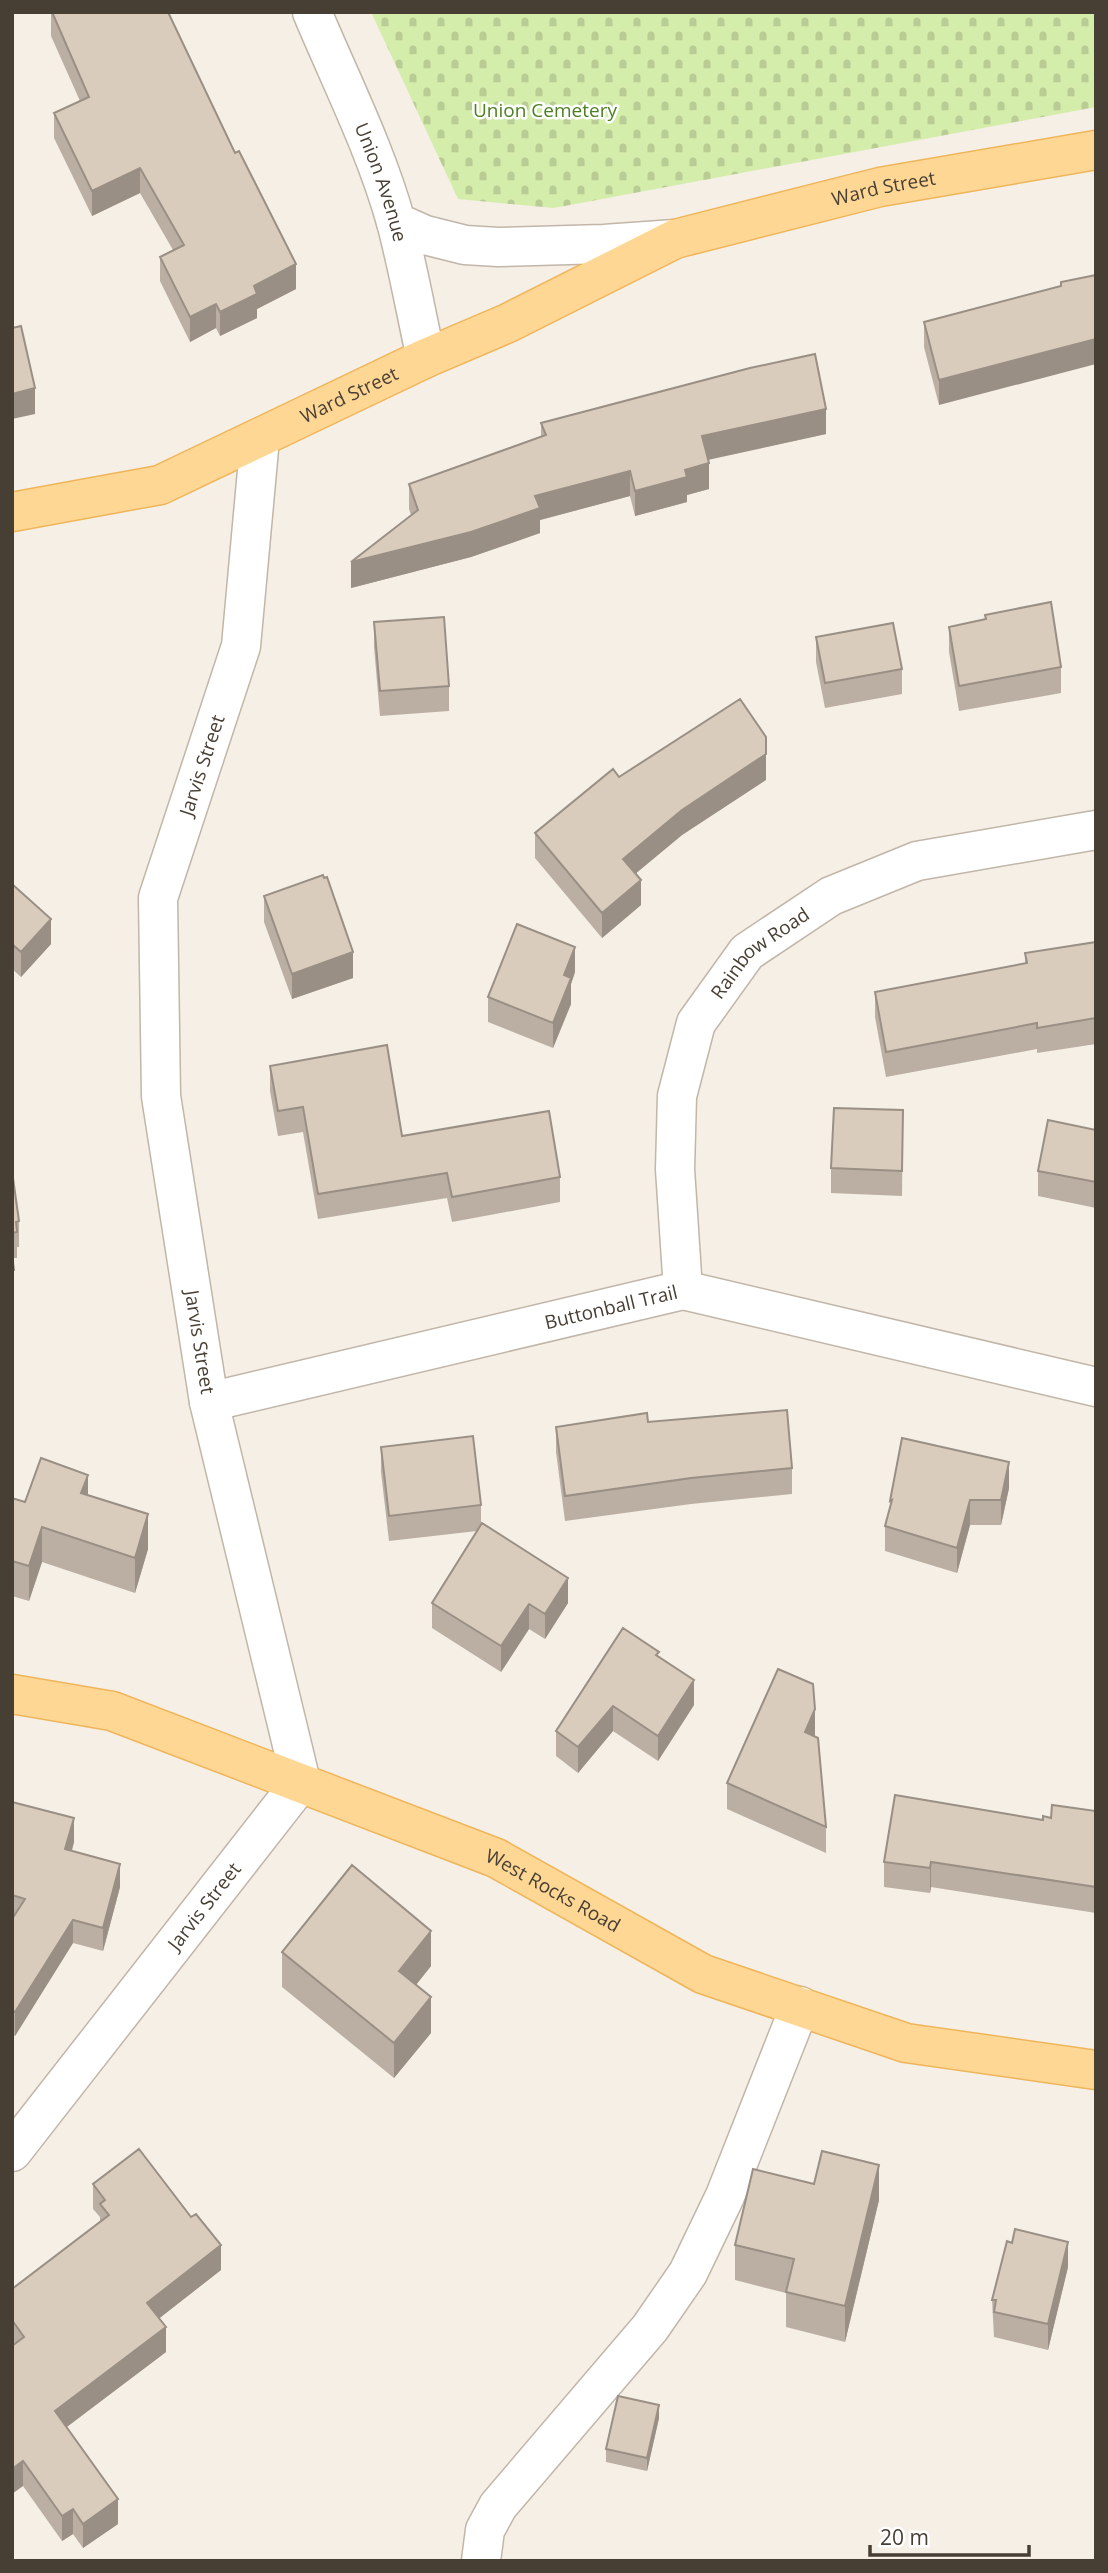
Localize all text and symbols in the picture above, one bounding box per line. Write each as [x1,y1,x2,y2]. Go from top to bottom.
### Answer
park label: Union Cemetery [473,97,617,123]
street label: Union Avenue [349,119,414,244]
street label: Ward Street [829,165,938,212]
street label: Ward Street [296,360,403,429]
street label: Jarvis Street [172,711,231,821]
street label: Rainbow Road [705,901,814,1004]
street label: Buttonball Trail [542,1279,680,1335]
street label: Jarvis Street [179,1286,221,1396]
street label: West Rocks Road [482,1842,625,1938]
street label: Jarvis Street [160,1857,247,1957]
scale bar [870,2514,1029,2558]
text: 20 m [880,2523,929,2551]

